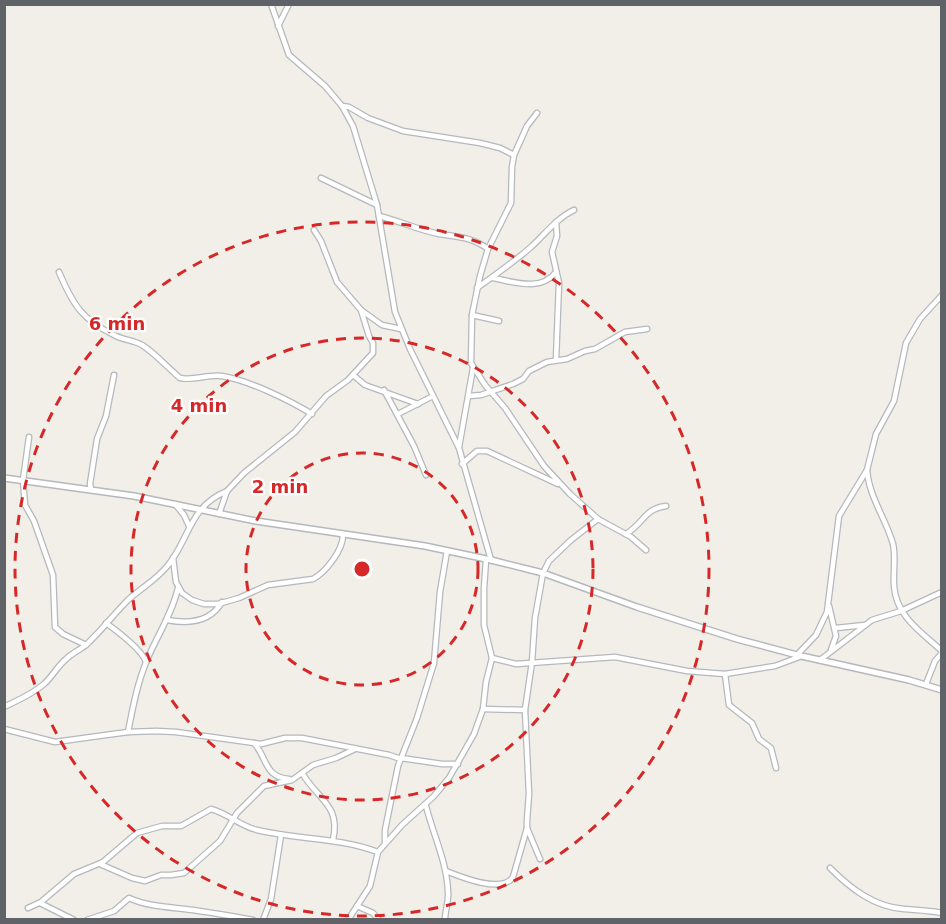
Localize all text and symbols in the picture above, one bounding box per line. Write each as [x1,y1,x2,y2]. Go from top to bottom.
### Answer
text: 6 min [89,313,145,334]
text: 4 min [171,395,227,416]
text: 2 min [252,476,308,497]
centre of rings [352,559,372,579]

